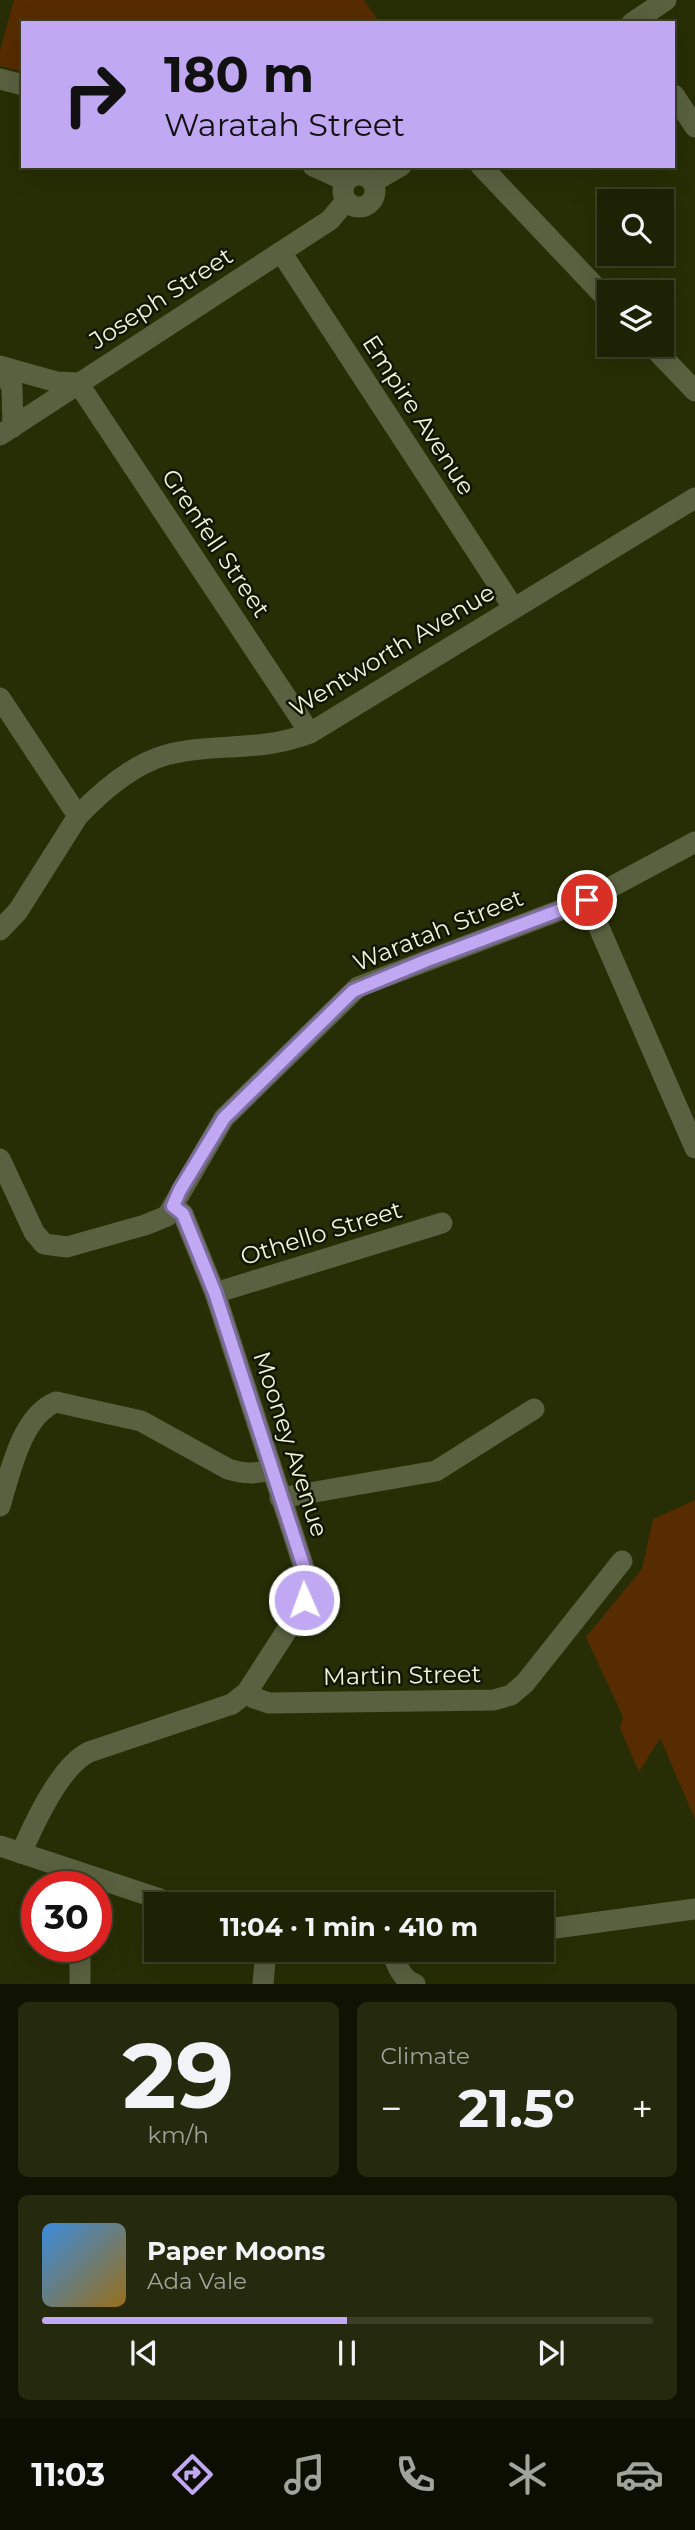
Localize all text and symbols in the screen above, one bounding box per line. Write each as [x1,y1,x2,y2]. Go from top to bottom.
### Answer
text: 180 m [164,45,314,104]
icon: right [49,49,140,140]
text: Waratah Street [164,105,405,144]
map controls [597,189,674,357]
button: search [597,189,674,266]
street label: Joseph Street [83,241,238,356]
button: layers [597,280,674,357]
street label: Empire Avenue [356,330,482,500]
street label: Grenfell Street [156,463,276,623]
street label: Wentworth Avenue [284,577,500,723]
pin [557,870,617,930]
icon: arrive [568,881,606,919]
street label: Waratah Street [349,883,527,977]
street label: Othello Street [237,1195,406,1271]
street label: Mooney Avenue [247,1348,335,1540]
position arrow [267,1563,341,1637]
street label: Martin Street [323,1659,482,1691]
speed limit sign: 30 [21,1871,112,1962]
text: 11:04 · 1 min · 410 m [220,1911,478,1943]
text: 29 [122,2020,234,2131]
text: Climate [381,2042,470,2070]
text: 21.5° [458,2077,575,2140]
text: − [381,2085,402,2132]
text: + [631,2085,653,2132]
text: km/h [148,2121,209,2149]
text: Paper Moons [147,2235,325,2267]
text: Ada Vale [147,2267,247,2295]
icon: previous [125,2334,163,2372]
icon: pause [328,2334,366,2372]
icon: next [532,2334,570,2372]
icon: directions [168,2450,217,2499]
icon: music [280,2450,329,2499]
icon: phone [391,2450,440,2499]
icon: climate [503,2450,552,2499]
icon: car [615,2450,664,2499]
text: 11:03 [31,2455,105,2494]

